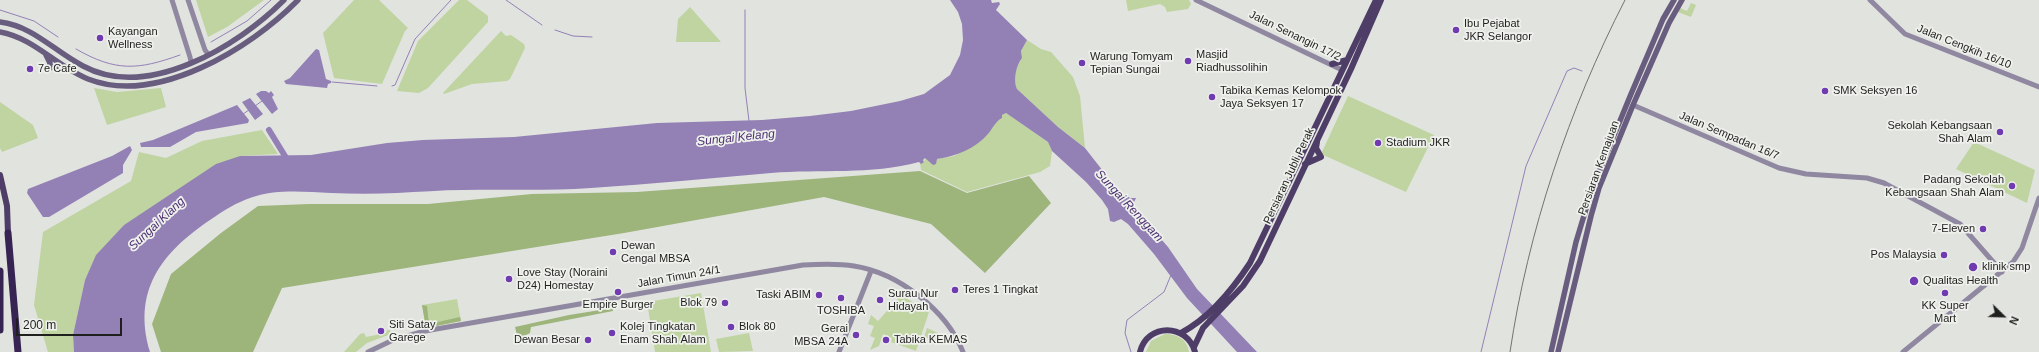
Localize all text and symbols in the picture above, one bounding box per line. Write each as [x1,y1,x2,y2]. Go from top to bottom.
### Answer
street label: Jalan Senangin 17/2 [1247,8,1343,64]
place label: Ibu Pejabat JKR Selangor [1464,17,1532,43]
street label: Jalan Cengkih 16/10 [1915,22,2013,72]
place label: Kayangan Wellness [108,25,158,51]
marker: Ibu Pejabat JKR Selangor [1451,25,1461,35]
marker: Kayangan Wellness [95,33,105,43]
place label: Masjid Riadhussolihin [1196,48,1268,74]
place label: Warung Tomyam Tepian Sungai [1090,50,1173,76]
marker: Masjid Riadhussolihin [1183,56,1193,66]
marker: Warung Tomyam Tepian Sungai [1077,58,1087,68]
place label: 7e Cafe [38,62,77,76]
marker: 7e Cafe [25,64,35,74]
place label: Tabika Kemas Kelompok Jaya Seksyen 17 [1220,84,1341,110]
place label: SMK Seksyen 16 [1833,84,1917,98]
marker: SMK Seksyen 16 [1820,86,1830,96]
marker: Tabika Kemas Kelompok Jaya Seksyen 17 [1207,92,1217,102]
street label: Jalan Sempadan 16/7 [1677,109,1781,163]
street label: Persiaran Kemajuan [1576,119,1622,217]
place label: Sekolah Kebangsaan Shah Alam [1887,119,1992,145]
street label: Persiaran Jubli Perak [1261,126,1317,226]
water label: Sungai Kelang [696,127,776,149]
marker: Sekolah Kebangsaan Shah Alam [1995,127,2005,137]
place label: Stadium JKR [1386,136,1450,150]
marker: Stadium JKR [1373,138,1383,148]
water label: Sungai Renggam [1092,167,1166,245]
place label: Padang Sekolah Kebangsaan Shah Alam [1885,173,2004,199]
marker: Padang Sekolah Kebangsaan Shah Alam [2007,181,2017,191]
water label: Sungai Klang [126,194,188,254]
place label: 7-Eleven [1932,222,1975,236]
marker: 7-Eleven [1978,224,1988,234]
place label: Dewan Cengal MBSA [621,239,690,265]
marker: Dewan Cengal MBSA [608,247,618,257]
place label: Pos Malaysia [1871,248,1936,262]
marker: Pos Malaysia [1939,250,1949,260]
place label: klinik smp [1982,260,2030,274]
marker: klinik smp [1967,261,1979,273]
street label: Jalan Timun 24/1 [637,263,721,291]
place label: Love Stay (Noraini D24) Homestay [517,266,607,292]
marker: Love Stay (Noraini D24) Homestay [504,274,514,284]
place label: Qualitas Health [1923,274,1998,288]
marker: Qualitas Health [1908,275,1920,287]
place label: Teres 1 Tingkat [963,283,1038,297]
marker: Teres 1 Tingkat [950,285,960,295]
marker: Empire Burger [613,287,623,297]
place label: Surau Nur Hidayah [888,287,938,313]
place label: Taski ABIM [756,288,811,302]
marker: KK Super Mart [1940,288,1950,298]
marker: Taski ABIM [814,290,824,300]
marker: TOSHIBA [836,293,846,303]
marker: Surau Nur Hidayah [875,295,885,305]
place label: Blok 79 [680,296,717,310]
north arrow [1983,296,2023,336]
place label: Empire Burger [583,298,653,312]
marker: Blok 79 [720,298,730,308]
place label: KK Super Mart [1921,299,1969,325]
place label: TOSHIBA [817,304,865,318]
scale bar [18,310,124,336]
text: N [2007,315,2021,327]
text: 200 m [23,318,56,332]
place label: Siti Satay Garege [389,318,435,344]
place label: Kolej Tingkatan Enam Shah Alam [620,320,706,346]
place label: Blok 80 [739,320,776,334]
marker: Blok 80 [726,322,736,332]
place label: Gerai MBSA 24A [794,322,848,348]
marker: Siti Satay Garege [376,326,386,336]
marker: Kolej Tingkatan Enam Shah Alam [607,328,617,338]
marker: Gerai MBSA 24A [851,330,861,340]
place label: Dewan Besar [514,333,580,347]
place label: Tabika KEMAS [894,333,967,347]
marker: Dewan Besar [583,335,593,345]
marker: Tabika KEMAS [881,335,891,345]

